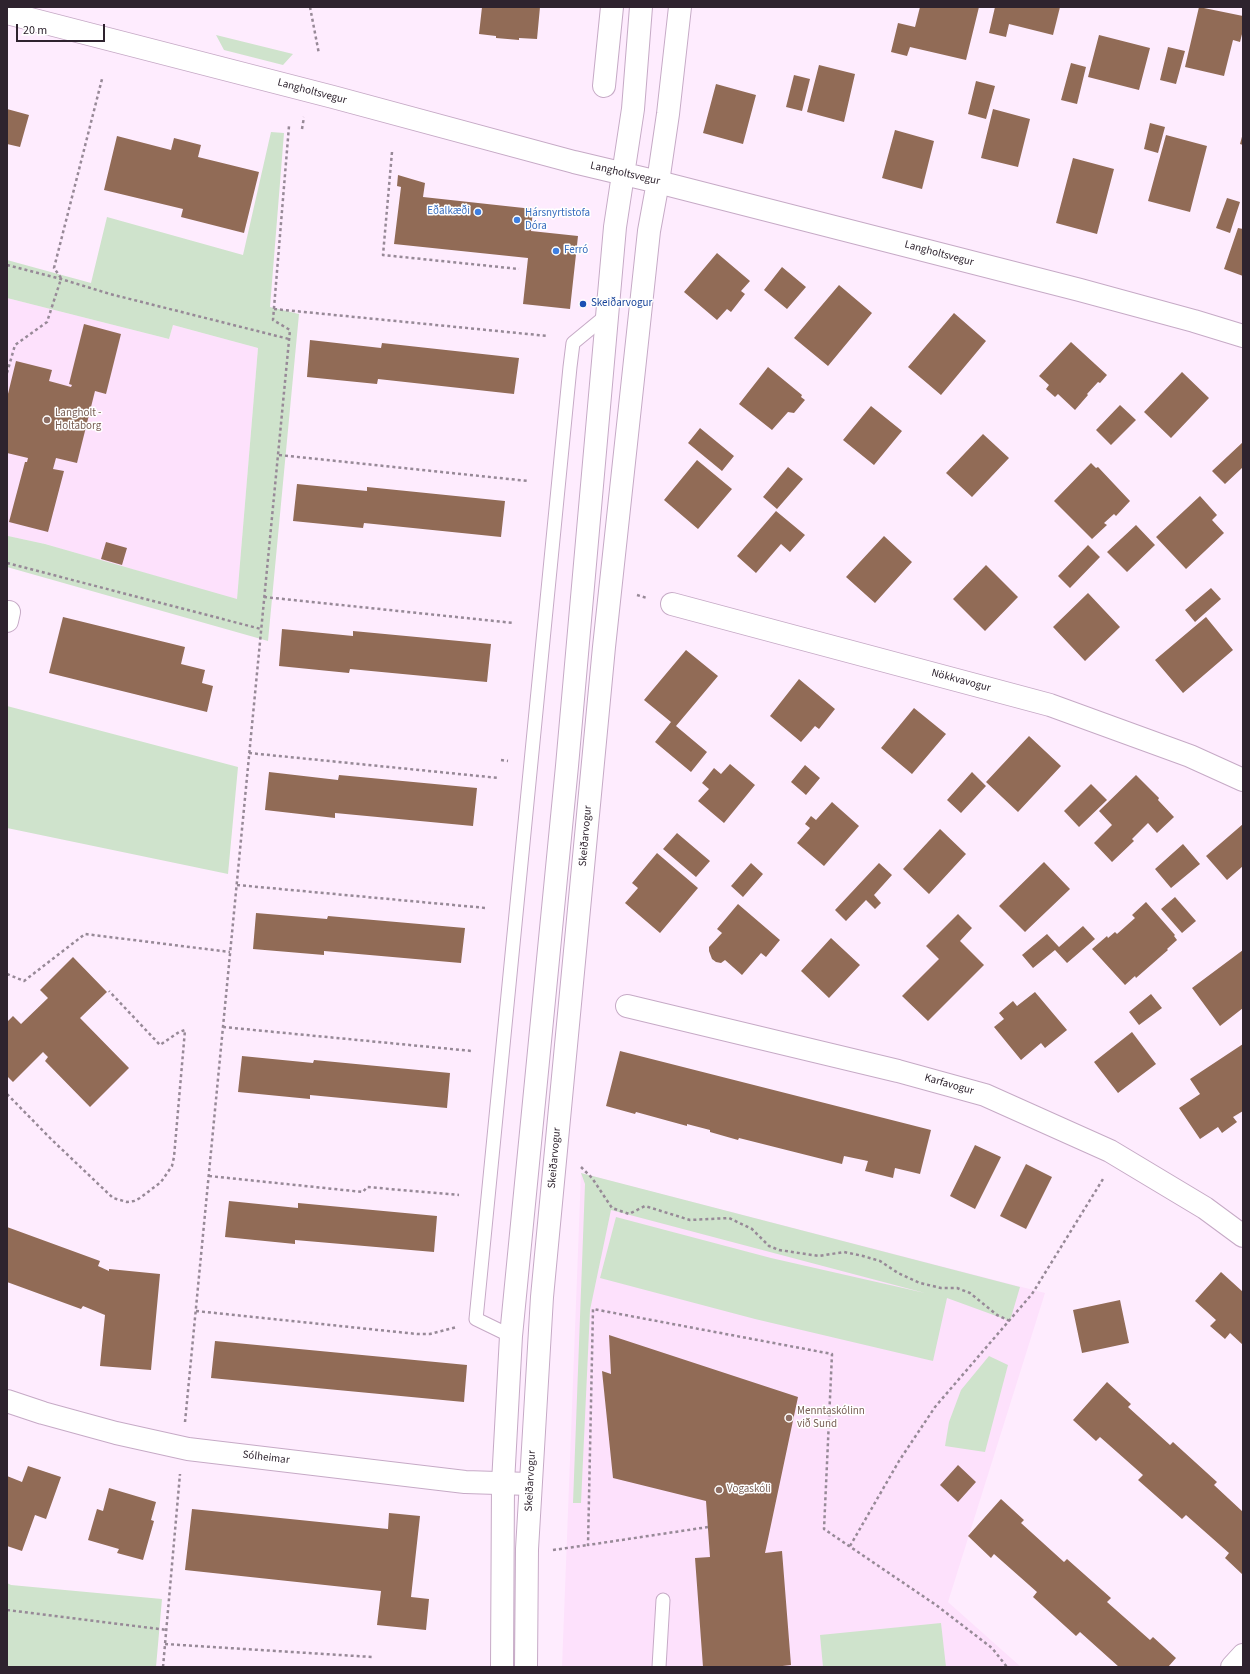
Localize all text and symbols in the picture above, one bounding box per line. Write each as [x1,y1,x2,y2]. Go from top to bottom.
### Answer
scale bar [18,16,107,42]
text: 20 m [23,22,47,39]
street label: Langholtsvegur [276,76,348,108]
street label: Langholtsvegur [589,160,661,188]
place label: Eðalkæði [427,205,470,219]
marker: Eðalkæði [473,207,483,217]
place label: Hársnyrtistofa Dóra [525,207,590,233]
marker: Hársnyrtistofa Dóra [512,215,522,225]
street label: Langholtsvegur [903,238,975,270]
place label: Ferró [564,244,588,258]
marker: Ferró [551,246,561,256]
place label: Skeiðarvogur [591,297,652,311]
marker: Skeiðarvogur [578,299,588,309]
place label: Langholt - Holtaborg [55,407,102,433]
marker: Langholt - Holtaborg [42,415,52,425]
street label: Nökkvavogur [930,667,992,695]
street label: Skeiðarvogur [577,805,595,867]
street label: Karfavogur [923,1072,975,1098]
street label: Skeiðarvogur [546,1127,564,1189]
place label: Menntaskólinn við Sund [797,1405,865,1431]
marker: Menntaskólinn við Sund [784,1413,794,1423]
street label: Sólheimar [242,1449,290,1467]
street label: Skeiðarvogur [523,1450,539,1512]
place label: Vogaskóli [727,1483,771,1497]
marker: Vogaskóli [714,1485,724,1495]

